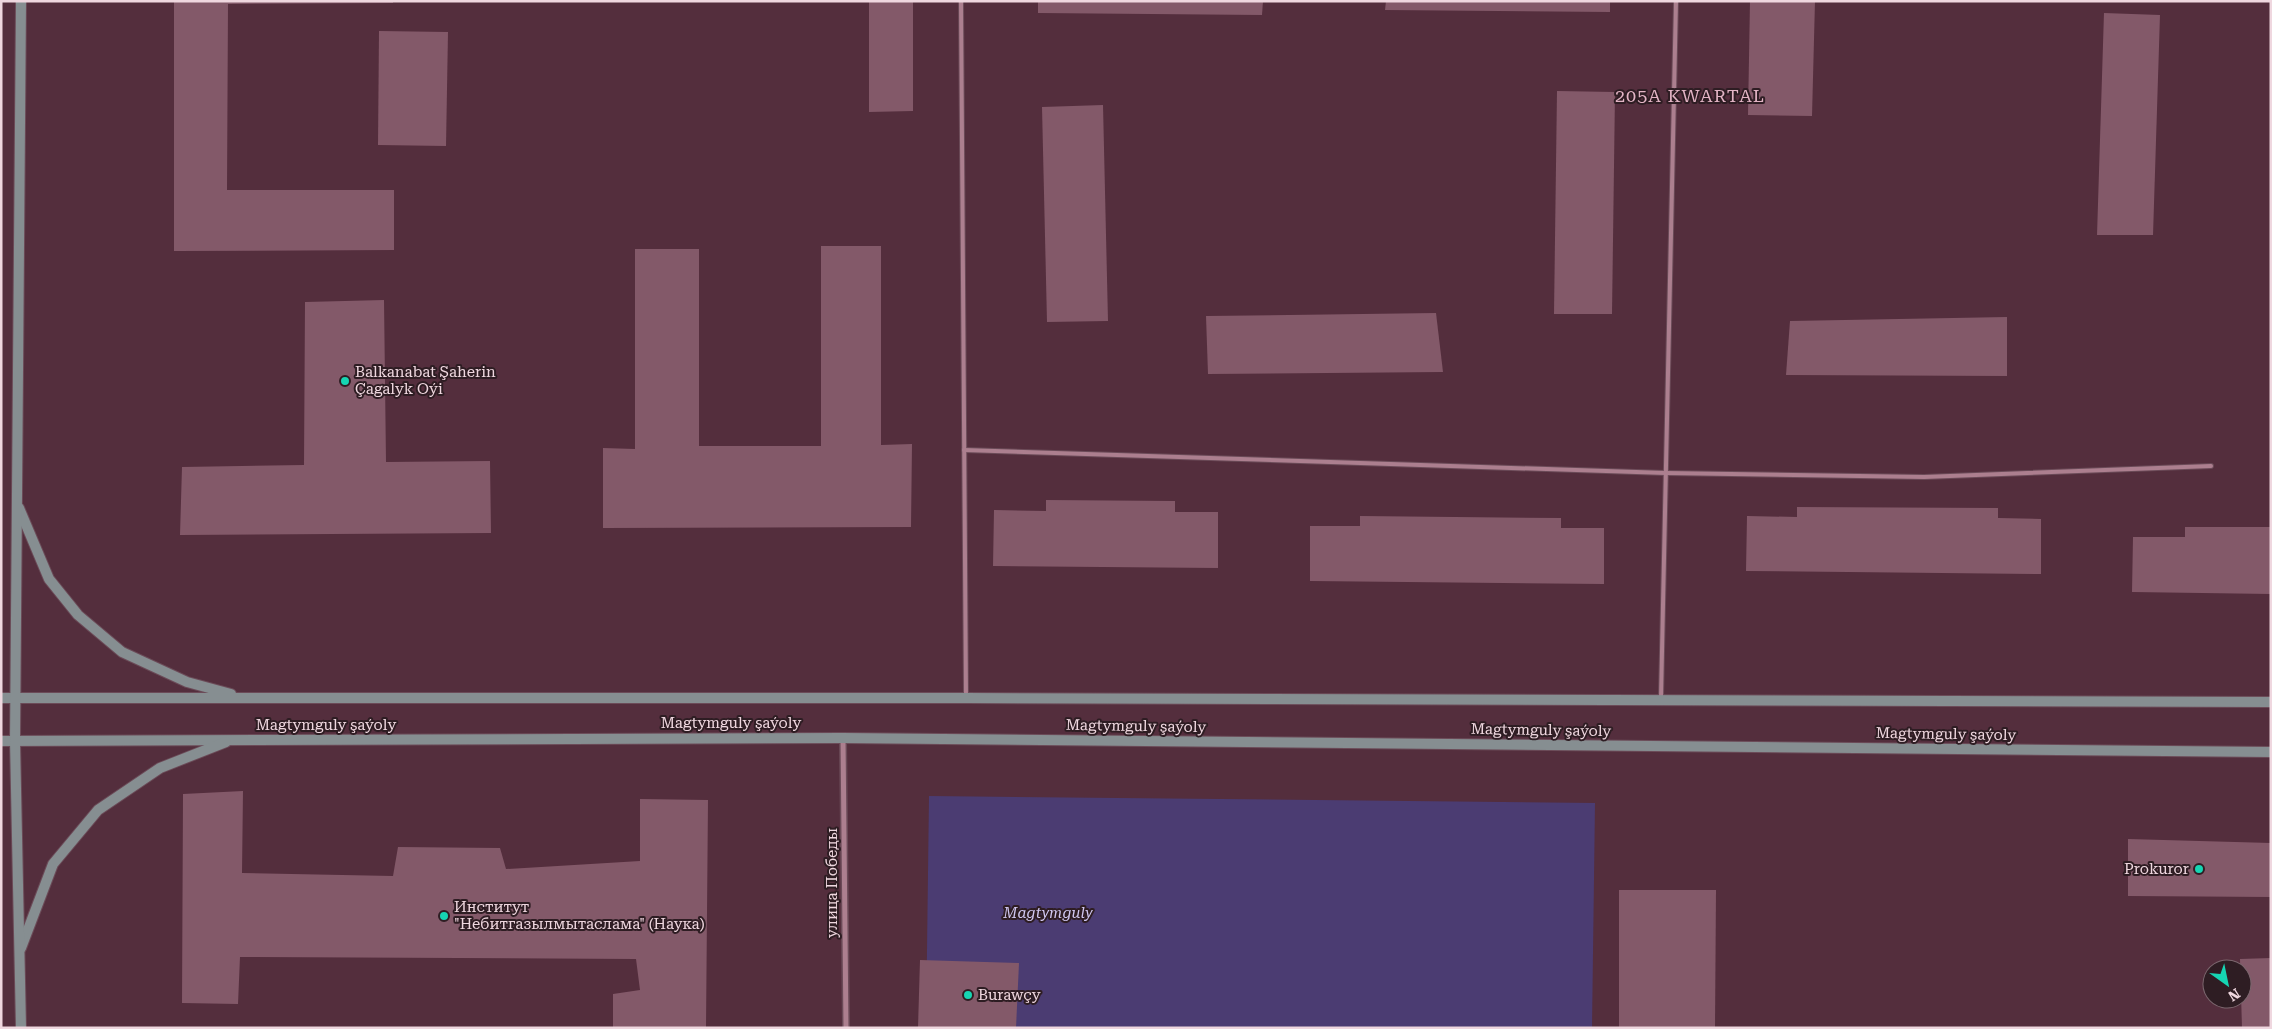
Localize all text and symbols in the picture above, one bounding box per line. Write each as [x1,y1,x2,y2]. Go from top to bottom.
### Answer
district label: 205A KWARTAL [1615,85,1765,106]
place label: Balkanabat Şaherin Çagalyk Oýi [355,363,496,398]
marker: Balkanabat Şaherin Çagalyk Oýi [339,375,351,387]
street label: Magtymguly şaýoly [661,714,801,732]
street label: Magtymguly şaýoly [256,716,396,734]
street label: Magtymguly şaýoly [1066,716,1207,736]
street label: Magtymguly şaýoly [1471,720,1612,740]
street label: Magtymguly şaýoly [1876,724,2017,744]
street label: улица Победы [823,828,841,938]
place label: Prokuror [2124,860,2189,878]
marker: Prokuror [2193,863,2205,875]
place label: Институт "Небитгазылмытаслама" (Наука) [454,898,705,933]
park label: Magtymguly [1002,904,1093,922]
marker: Институт "Небитгазылмытаслама" (Наука) [438,910,450,922]
north arrow [2202,959,2252,1009]
text: N [2225,985,2243,1005]
place label: Burawçy [978,986,1041,1004]
marker: Burawçy [962,989,974,1001]

